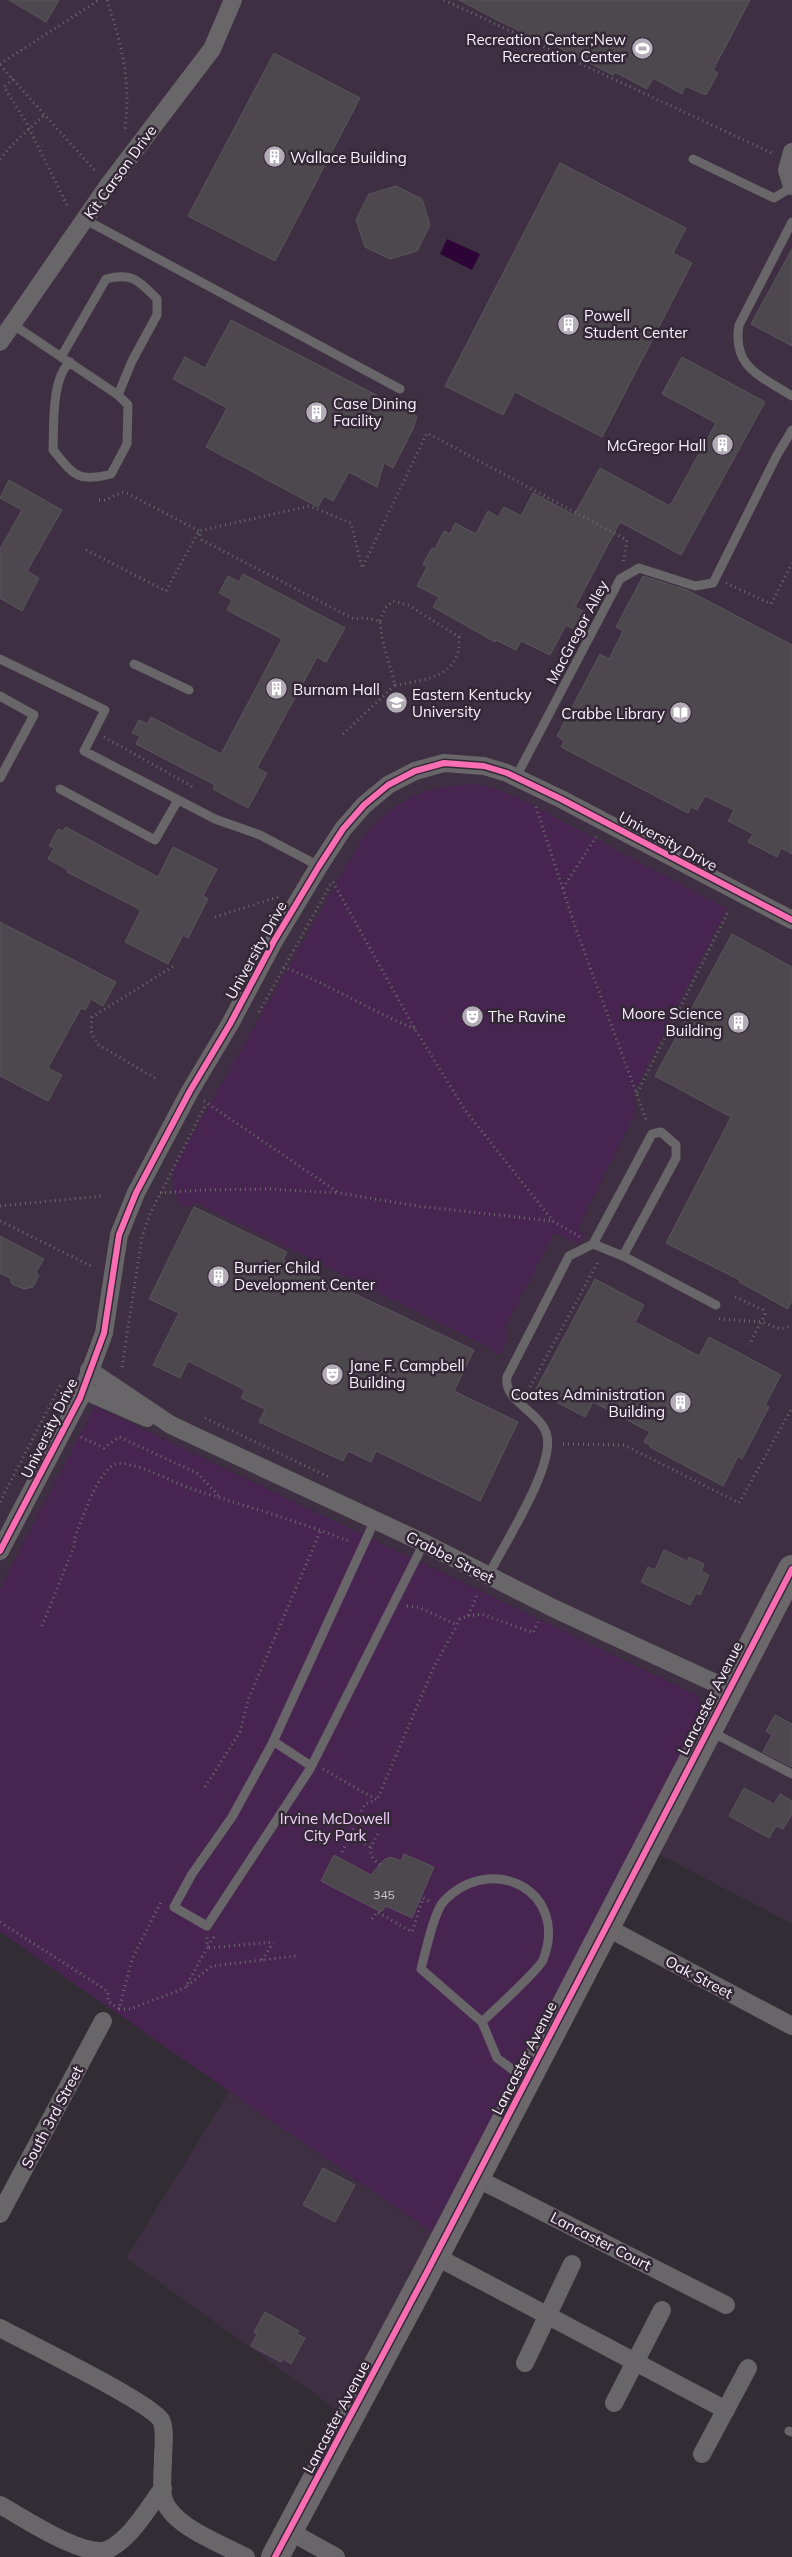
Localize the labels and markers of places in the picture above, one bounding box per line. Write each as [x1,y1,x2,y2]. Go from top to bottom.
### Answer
place label: Recreation Center;New Recreation Center [466,30,627,66]
sports icon: Recreation Center;New Recreation Center [630,36,654,60]
building icon: Wallace Building [262,145,286,169]
place label: Wallace Building [290,148,407,167]
place label: Powell Student Center [584,306,688,342]
building icon: Powell Student Center [556,312,580,336]
place label: Case Dining Facility [333,394,417,430]
building icon: Case Dining Facility [305,400,329,424]
building icon: McGregor Hall [710,433,734,457]
place label: McGregor Hall [607,436,706,455]
building icon: Burnam Hall [265,677,289,701]
place label: Burnam Hall [293,680,380,699]
place label: Eastern Kentucky University [412,685,532,721]
school or university icon: Eastern Kentucky University [384,691,408,715]
library icon: Crabbe Library [669,701,693,725]
place label: Crabbe Library [561,704,665,723]
theatre icon: The Ravine [460,1004,484,1028]
place label: Moore Science Building [622,1004,722,1040]
place label: The Ravine [488,1007,566,1026]
building icon: Moore Science Building [726,1010,750,1034]
place label: Burrier Child Development Center [234,1258,376,1294]
building icon: Burrier Child Development Center [206,1264,230,1288]
place label: Jane F. Campbell Building [349,1356,465,1392]
theatre icon: Jane F. Campbell Building [321,1362,345,1386]
place label: Coates Administration Building [511,1385,665,1421]
building icon: Coates Administration Building [669,1391,693,1415]

